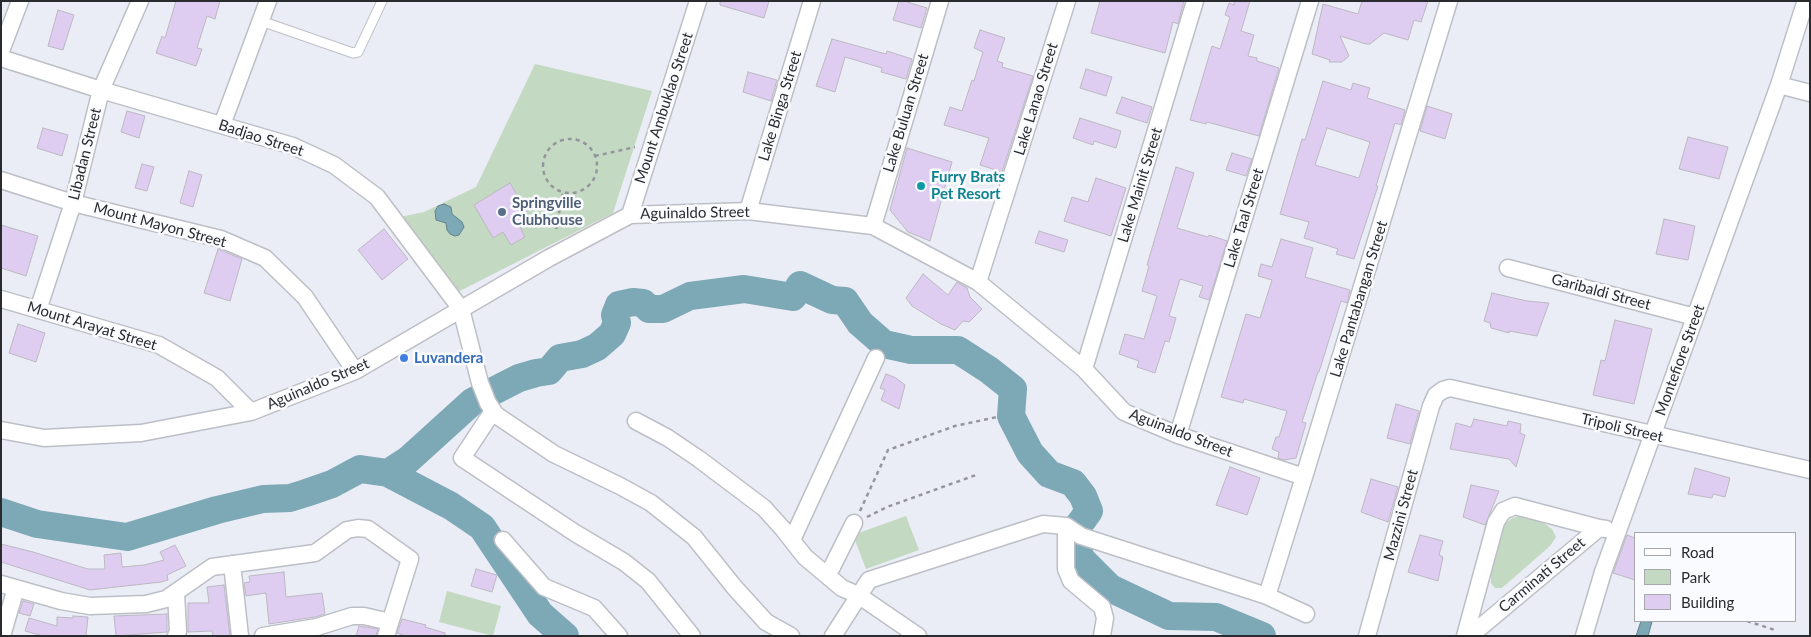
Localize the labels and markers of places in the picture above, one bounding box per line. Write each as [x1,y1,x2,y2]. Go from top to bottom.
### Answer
place label: Furry Brats Pet Resort [931,168,1005,203]
marker: Furry Brats Pet Resort [915,180,927,192]
place label: Springville Clubhouse [512,194,583,229]
marker: Springville Clubhouse [496,206,508,218]
place label: Luvandera [414,349,483,367]
marker: Luvandera [398,352,410,364]

